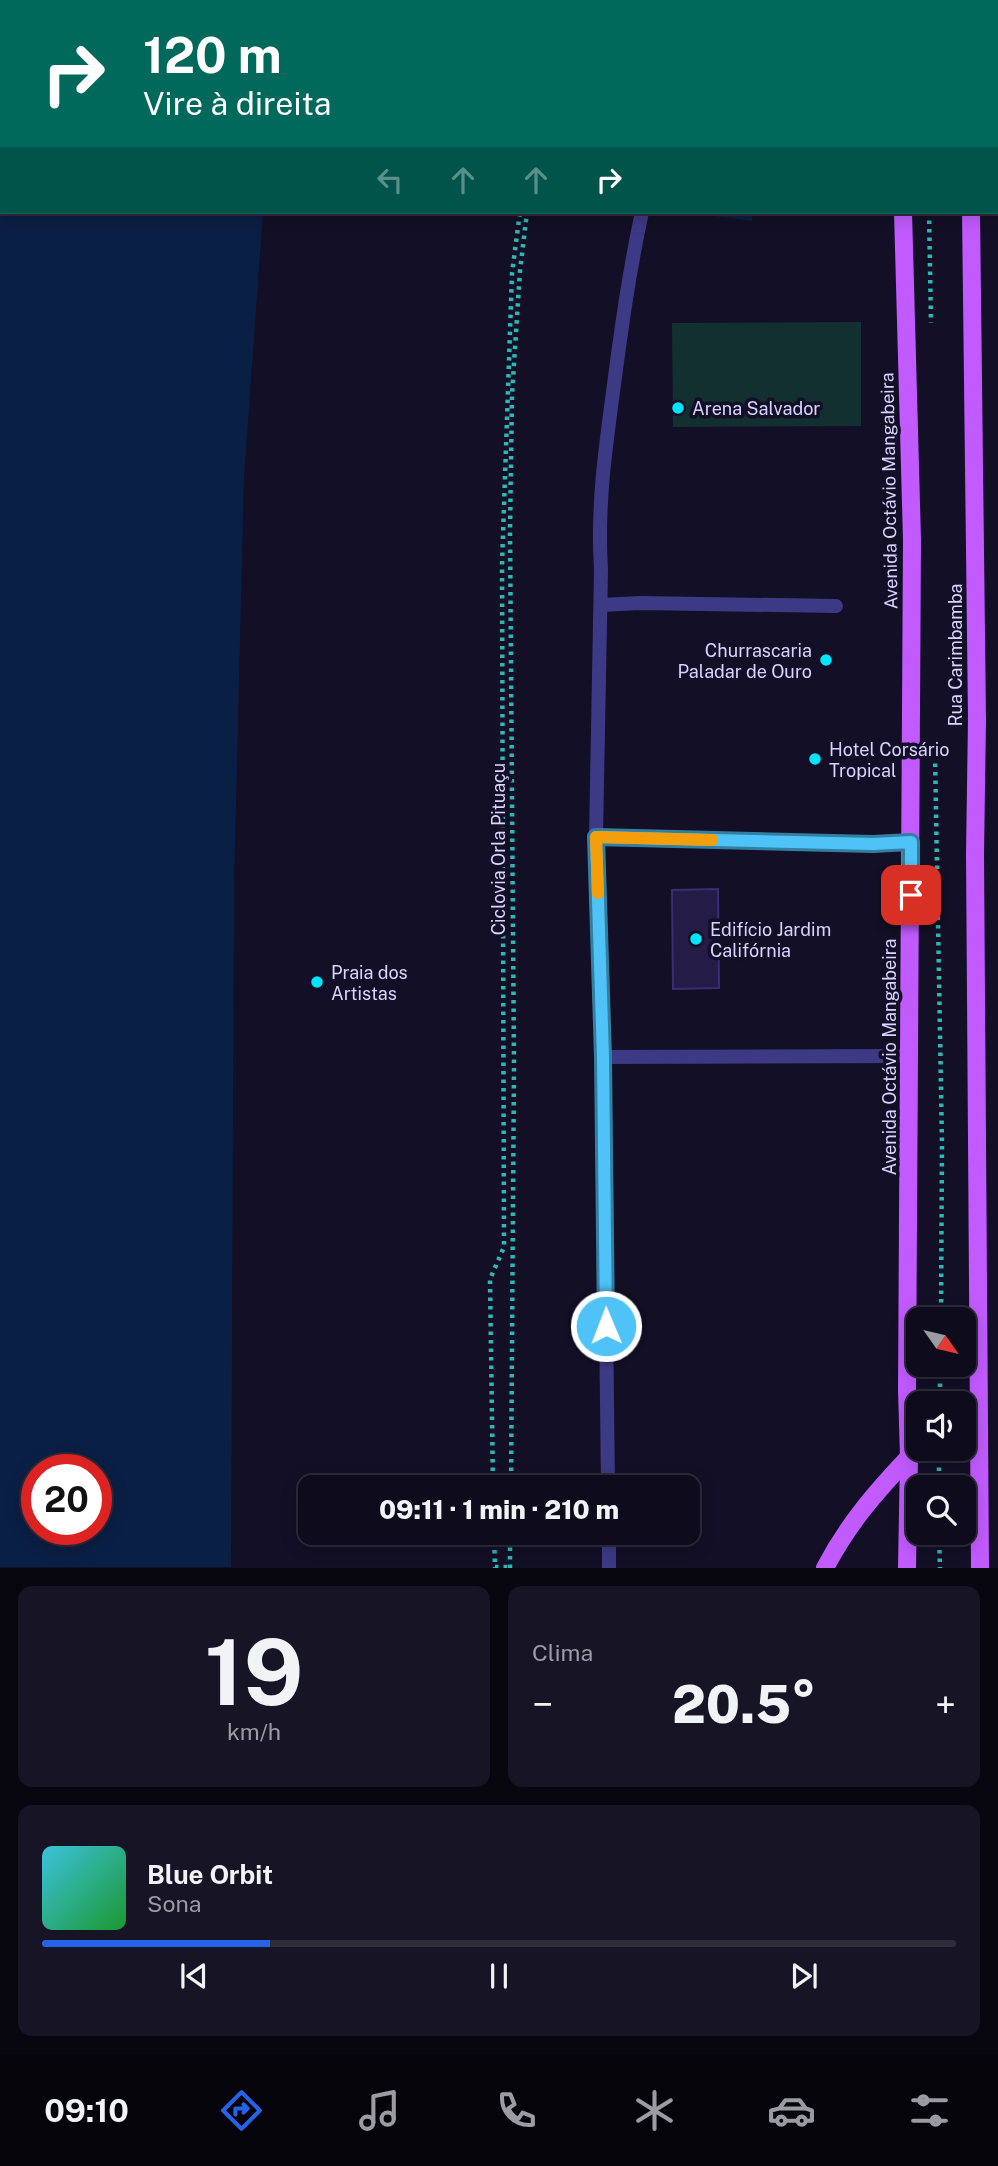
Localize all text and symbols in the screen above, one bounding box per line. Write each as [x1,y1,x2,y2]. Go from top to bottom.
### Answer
text: 120 m [143,26,282,84]
icon: right [28,28,119,119]
text: Vire à direita [143,85,331,122]
icon: left [371,161,409,199]
icon: ahead [444,161,482,199]
icon: ahead [517,161,555,199]
icon: right [590,161,628,199]
street label: Avenida Octávio Mangabeira [876,372,902,610]
place label: Arena Salvador [692,398,820,419]
marker: Arena Salvador [670,400,686,416]
street label: Rua Carimbamba [945,584,966,726]
place label: Churrascaria Paladar de Ouro [678,640,812,682]
marker: Churrascaria Paladar de Ouro [818,652,834,668]
place label: Hotel Corsário Tropical [829,739,950,781]
marker: Hotel Corsário Tropical [807,751,823,767]
street label: Ciclovia Orla Pituaçu [488,763,509,935]
pin [881,865,941,925]
icon: arrive [892,876,930,914]
place label: Edifício Jardim Califórnia [710,919,831,961]
marker: Edifício Jardim Califórnia [688,931,704,947]
street label: Avenida Octávio Mangabeira [879,938,900,1176]
place label: Praia dos Artistas [331,962,408,1004]
marker: Praia dos Artistas [309,974,325,990]
position arrow [569,1289,643,1363]
north arrow [906,1307,976,1377]
map controls [906,1307,976,1545]
button: sound [906,1391,976,1461]
speed limit sign: 20 [21,1454,112,1545]
button: search [906,1475,976,1545]
text: 09:11 · 1 min · 210 m [379,1494,619,1525]
text: 19 [205,1619,303,1725]
text: Clima [532,1639,593,1666]
text: 20.5° [672,1674,816,1735]
text: − [532,1682,553,1727]
text: + [935,1682,956,1727]
text: km/h [227,1718,281,1745]
text: Blue Orbit [147,1859,273,1890]
text: Sona [147,1890,201,1917]
icon: previous [175,1957,213,1995]
icon: pause [480,1957,518,1995]
icon: next [785,1957,823,1995]
icon: directions [217,2086,266,2135]
icon: music [355,2086,404,2135]
icon: phone [492,2086,541,2135]
icon: climate [630,2086,679,2135]
icon: car [767,2086,816,2135]
icon: filters [905,2086,954,2135]
text: 09:10 [44,2092,129,2129]

